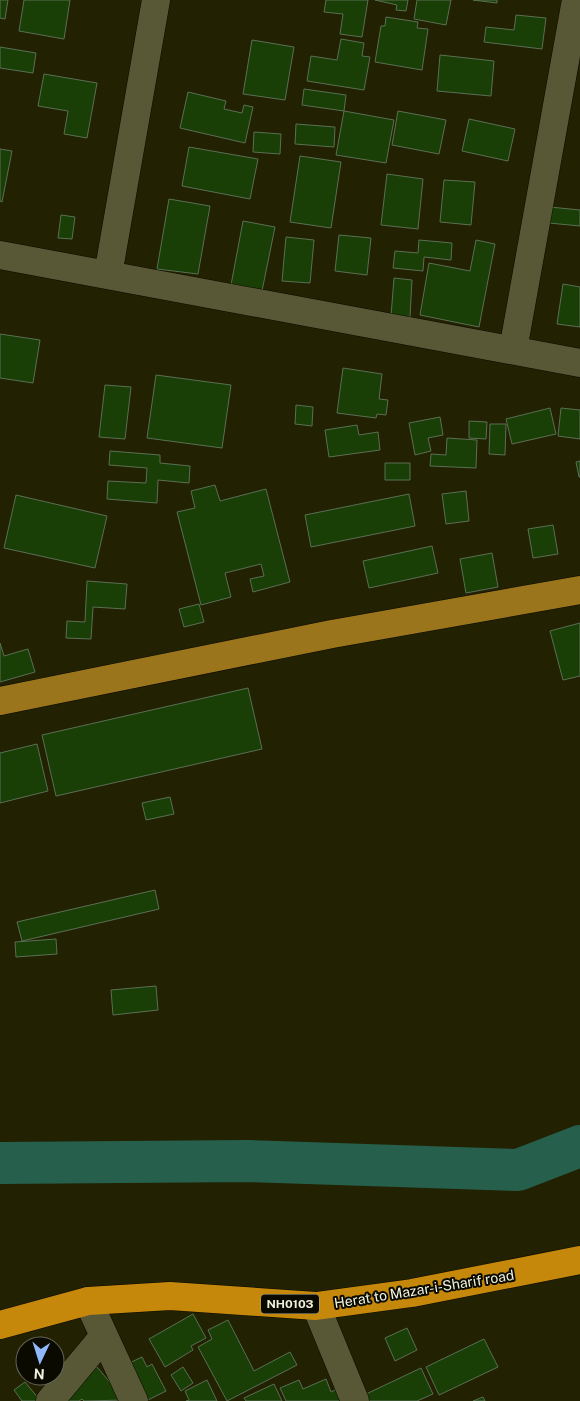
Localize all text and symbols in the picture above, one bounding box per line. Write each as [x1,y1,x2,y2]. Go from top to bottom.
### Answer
street label: Herat to Mazar-i-Sharif road [333,1267,515,1311]
road number: NH0103 [261,1295,319,1314]
north arrow [15,1336,65,1386]
text: N [33,1366,45,1382]

